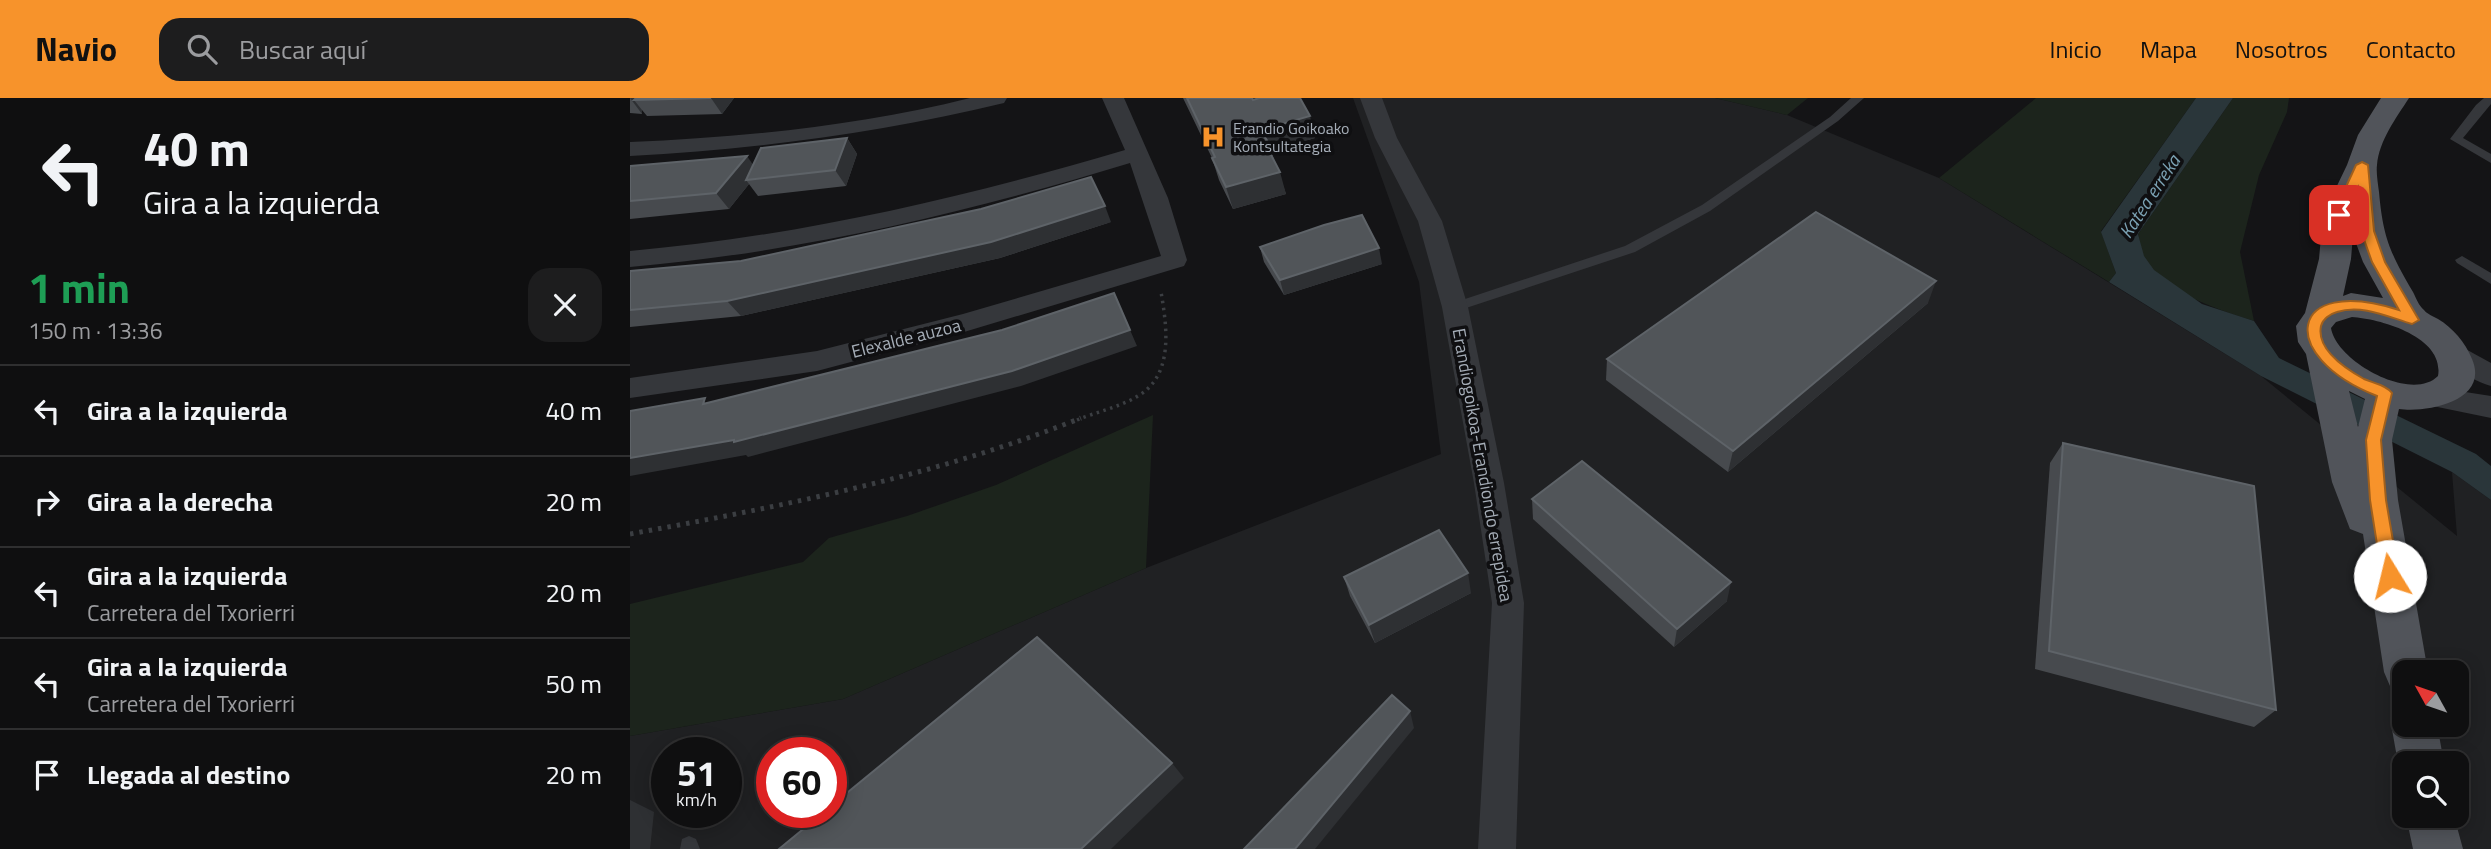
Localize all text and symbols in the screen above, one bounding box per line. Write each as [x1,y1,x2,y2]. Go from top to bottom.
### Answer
search box [159,18,649,81]
text: Navio [35,24,117,74]
icon: search [183,30,221,68]
text: Buscar aquí [239,30,366,69]
text: Inicio [2050,31,2102,67]
text: Mapa [2140,31,2197,67]
text: Nosotros [2235,31,2328,67]
text: Contacto [2366,31,2456,67]
text: 40 m [143,110,250,185]
place label: Erandio Goikoako Kontsultategia [1233,116,1350,158]
hospital icon: Erandio Goikoako Kontsultategia [1199,123,1227,151]
icon: left [28,126,119,217]
water label: Katea erreka [2111,147,2188,244]
text: Gira a la izquierda [143,178,379,226]
pin [2309,185,2369,245]
icon: arrive [2320,196,2358,234]
text: 1 min [28,255,130,319]
button: close [528,268,602,342]
street label: Elexalde auzoa [848,311,964,365]
text: 150 m · 13:36 [28,313,163,348]
street label: Erandiogoikoa-Erandiondo errepidea [1446,326,1520,604]
text: Gira a la izquierda [87,391,288,430]
text: 40 m [545,391,602,430]
icon: left [28,392,66,430]
text: Gira a la derecha [87,482,273,521]
text: 20 m [545,482,602,521]
icon: right [28,483,66,521]
position arrow [2353,539,2427,613]
text: Gira a la izquierda [87,556,288,595]
text: 20 m [545,573,602,612]
icon: left [28,574,66,612]
text: Carretera del Txorierri [87,595,295,630]
text: Gira a la izquierda [87,647,288,686]
north arrow [2392,660,2469,737]
map controls [2392,660,2469,828]
text: 50 m [545,664,602,703]
icon: left [28,665,66,703]
text: Carretera del Txorierri [87,686,295,721]
speed limit sign: 60 [756,737,847,828]
text: 51 [677,746,716,800]
button: search [2392,751,2469,828]
text: Llegada al destino [87,755,290,794]
text: 20 m [545,755,602,794]
icon: arrive [28,756,66,794]
text: km/h [676,786,717,813]

